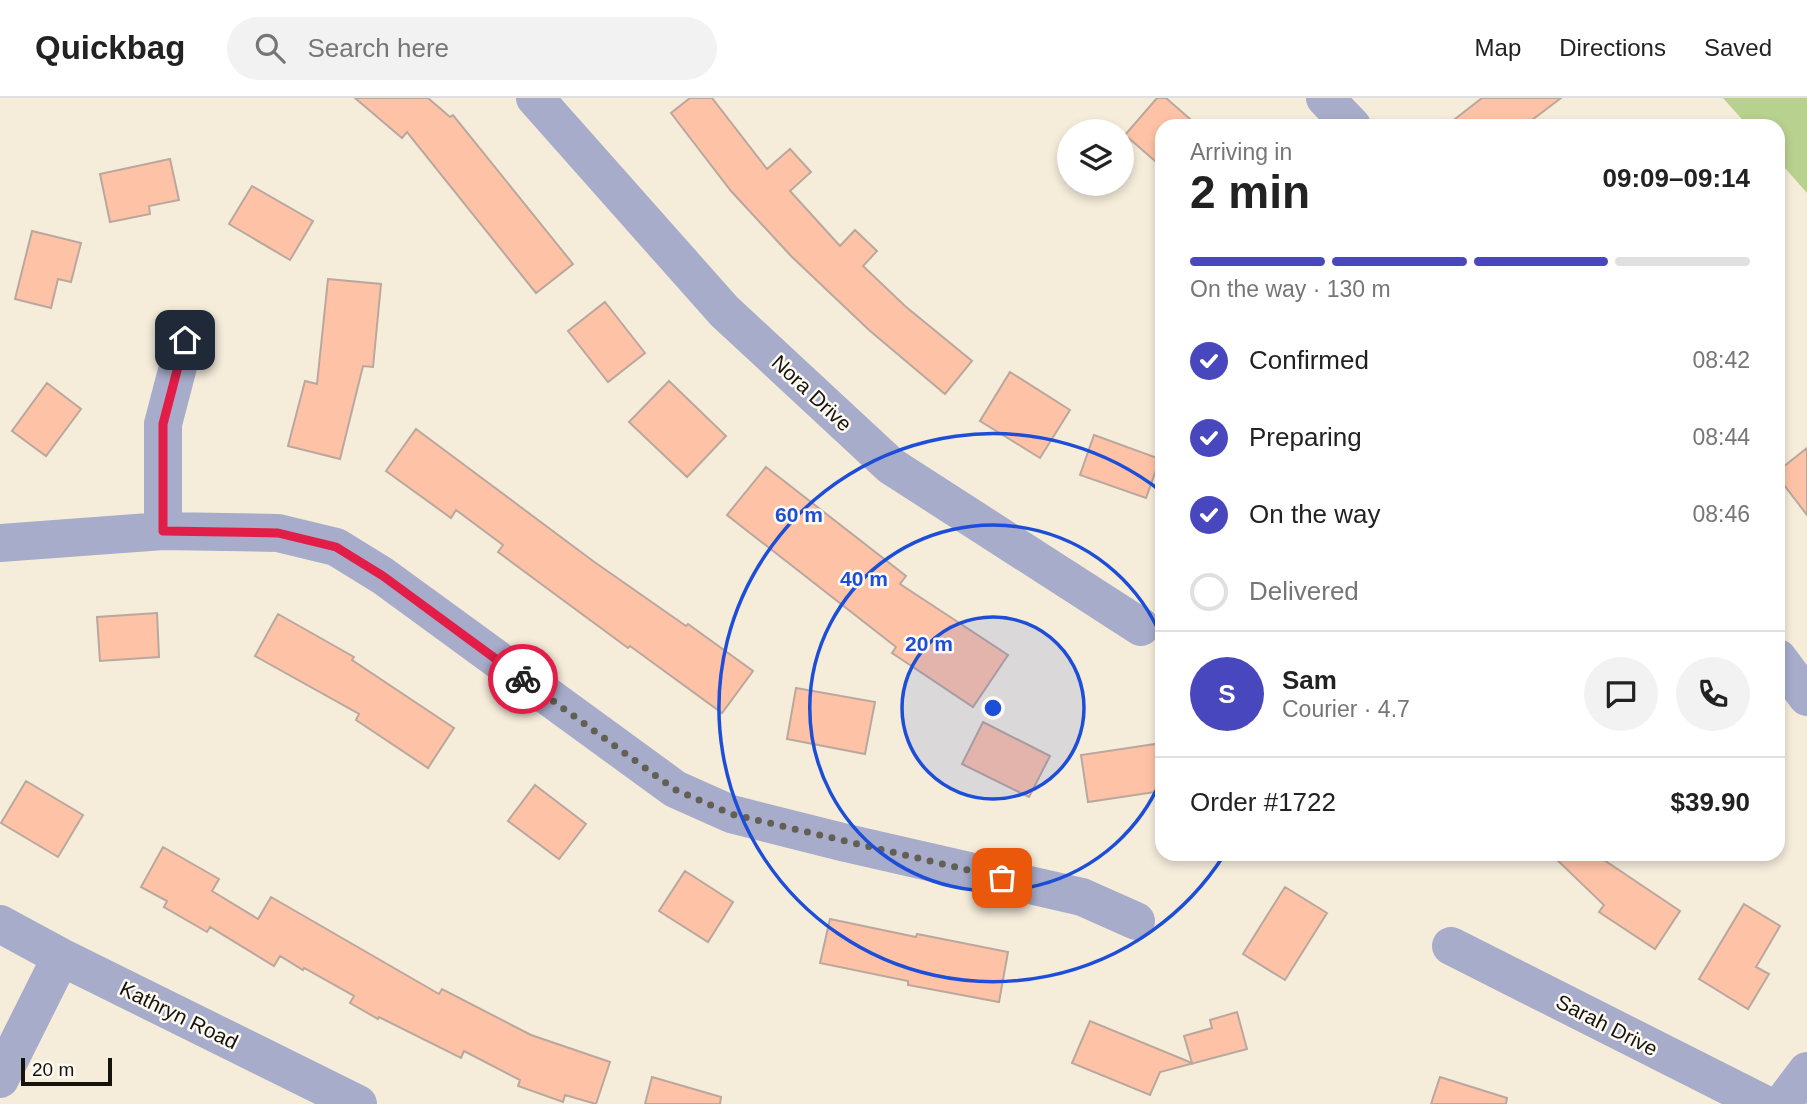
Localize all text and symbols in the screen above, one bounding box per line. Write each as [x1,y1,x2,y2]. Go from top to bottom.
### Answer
search box [227,17,717,80]
text: Quickbag [35,29,185,66]
icon: search [251,29,289,67]
text: Search here [307,33,449,63]
text: Map [1475,34,1521,61]
text: Directions [1559,34,1666,61]
text: Saved [1704,34,1772,61]
map controls [1057,119,1134,196]
button: layers [1057,119,1134,196]
text: Arriving in [1190,139,1292,165]
text: 09:09–09:14 [1603,163,1750,193]
text: 2 min [1190,166,1310,218]
text: On the way · 130 m [1190,276,1391,302]
pin [155,310,215,370]
icon: home [166,321,204,359]
icon: check [1190,342,1228,380]
text: Confirmed [1249,345,1369,375]
text: 08:42 [1692,347,1750,373]
street label: Nora Drive [767,350,857,436]
icon: check [1190,419,1228,457]
text: Preparing [1249,422,1362,452]
text: 08:44 [1692,424,1750,450]
icon: check [1190,496,1228,534]
text: On the way [1249,499,1381,529]
text: 08:46 [1692,501,1750,527]
text: 60 m [775,503,823,526]
text: 40 m [840,567,888,590]
text: Delivered [1249,576,1359,606]
text: 20 m [905,632,953,655]
courier [488,644,558,714]
button: chat [1584,657,1658,731]
button: phone [1676,657,1750,731]
icon: bike [504,660,542,698]
text: Sam [1282,665,1337,695]
text: S [1218,679,1236,709]
centre of rings [981,696,1005,720]
text: Courier · 4.7 [1282,696,1410,722]
text: Order #1722 [1190,787,1336,817]
text: $39.90 [1670,787,1750,817]
pin [972,848,1032,908]
icon: bag [983,859,1021,897]
street label: Kathryn Road [116,977,242,1053]
street label: Sarah Drive [1552,990,1662,1060]
scale bar [21,1055,112,1087]
text: 20 m [32,1059,74,1080]

